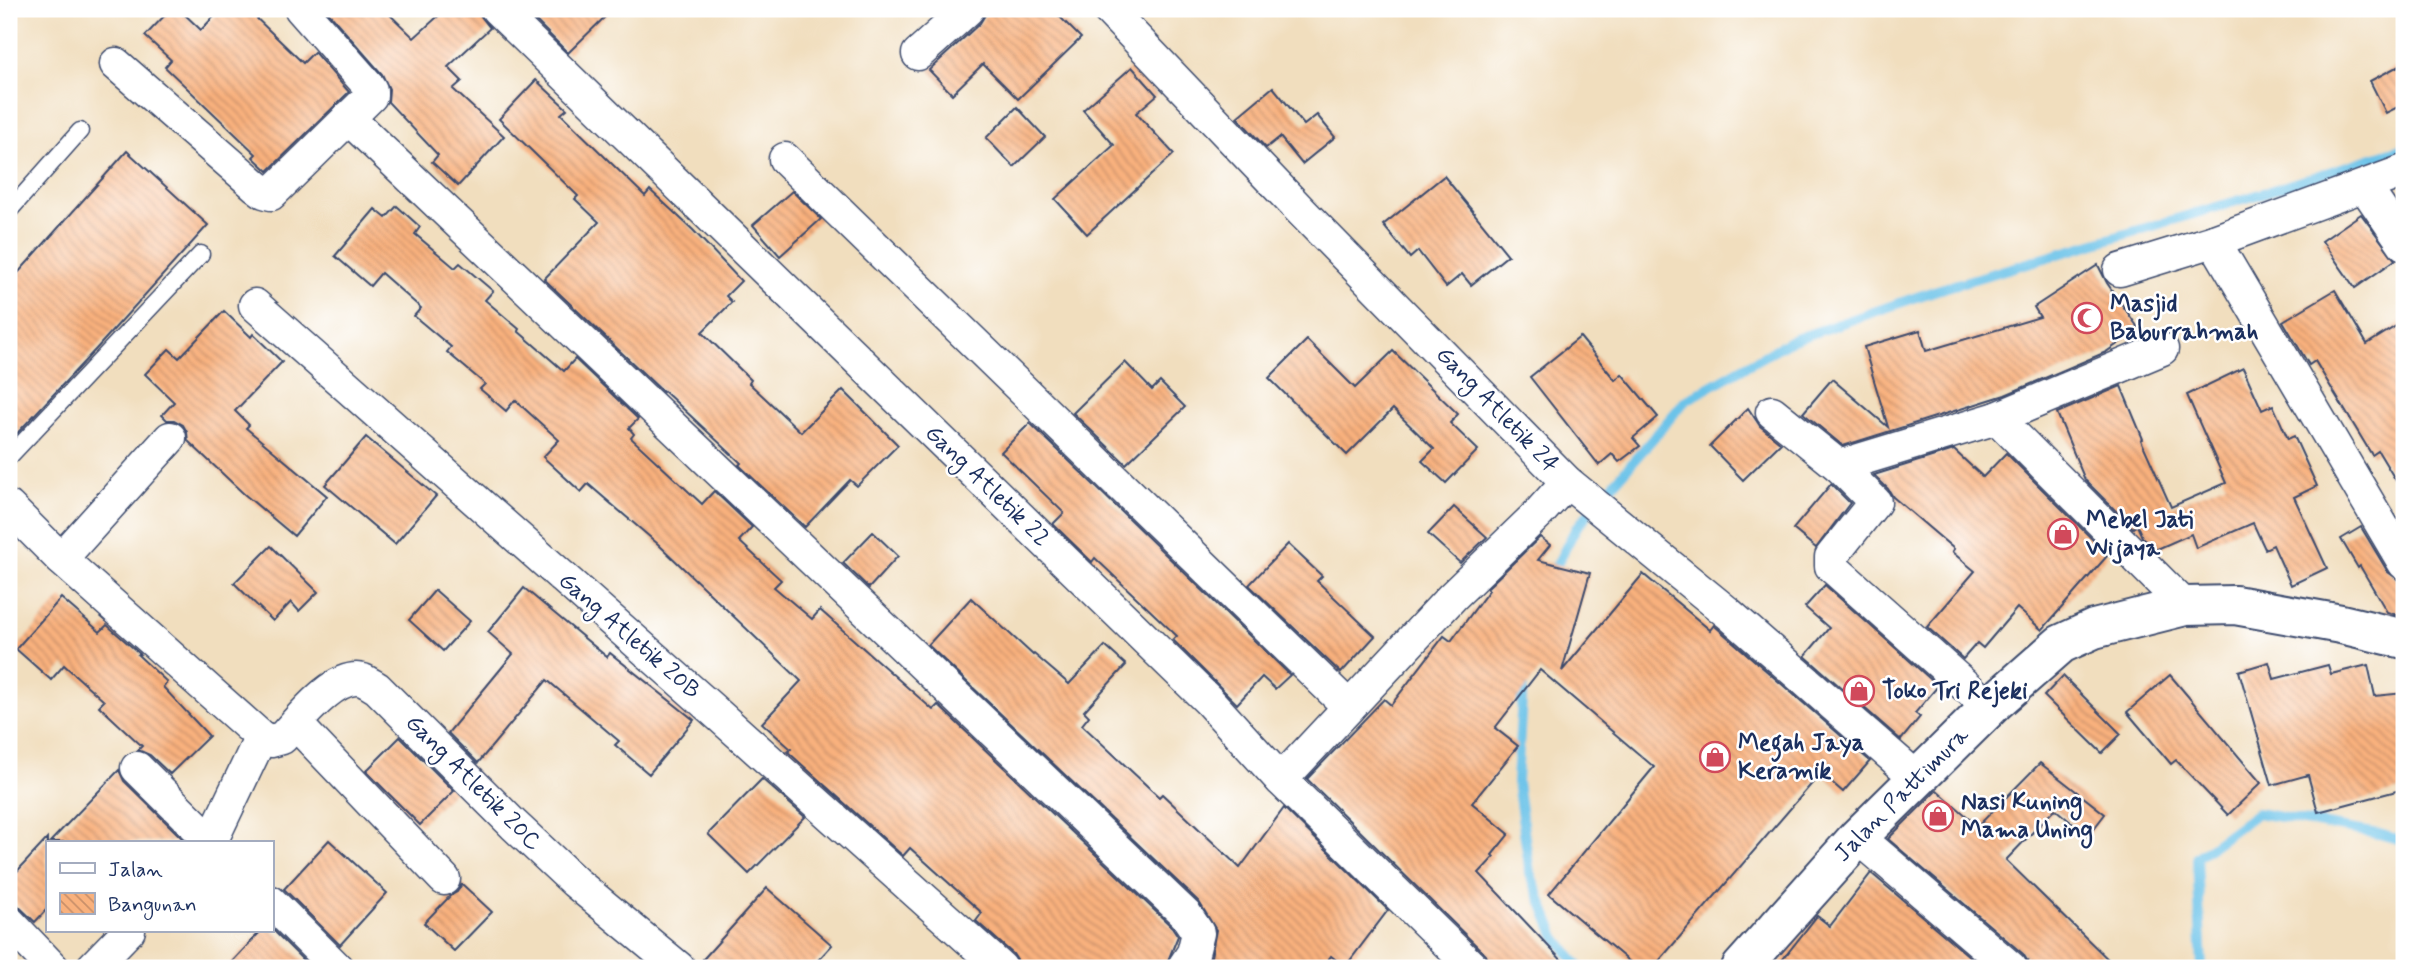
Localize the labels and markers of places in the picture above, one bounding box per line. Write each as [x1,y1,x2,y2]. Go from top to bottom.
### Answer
place label: Masjid Baburrahmah [2110,289,2259,348]
mosque icon: Masjid Baburrahmah [2070,301,2104,335]
place label: Mebel Jati Wijaya [2085,505,2194,564]
shop icon: Mebel Jati Wijaya [2046,517,2080,551]
shop icon: Toko Tri Rejeki [1842,674,1876,708]
place label: Toko Tri Rejeki [1882,676,2028,708]
place label: Megah Jaya Keramik [1738,728,1864,787]
shop icon: Megah Jaya Keramik [1698,740,1732,774]
place label: Nasi Kuning Mama Uning [1961,787,2093,849]
shop icon: Nasi Kuning Mama Uning [1921,799,1955,833]

